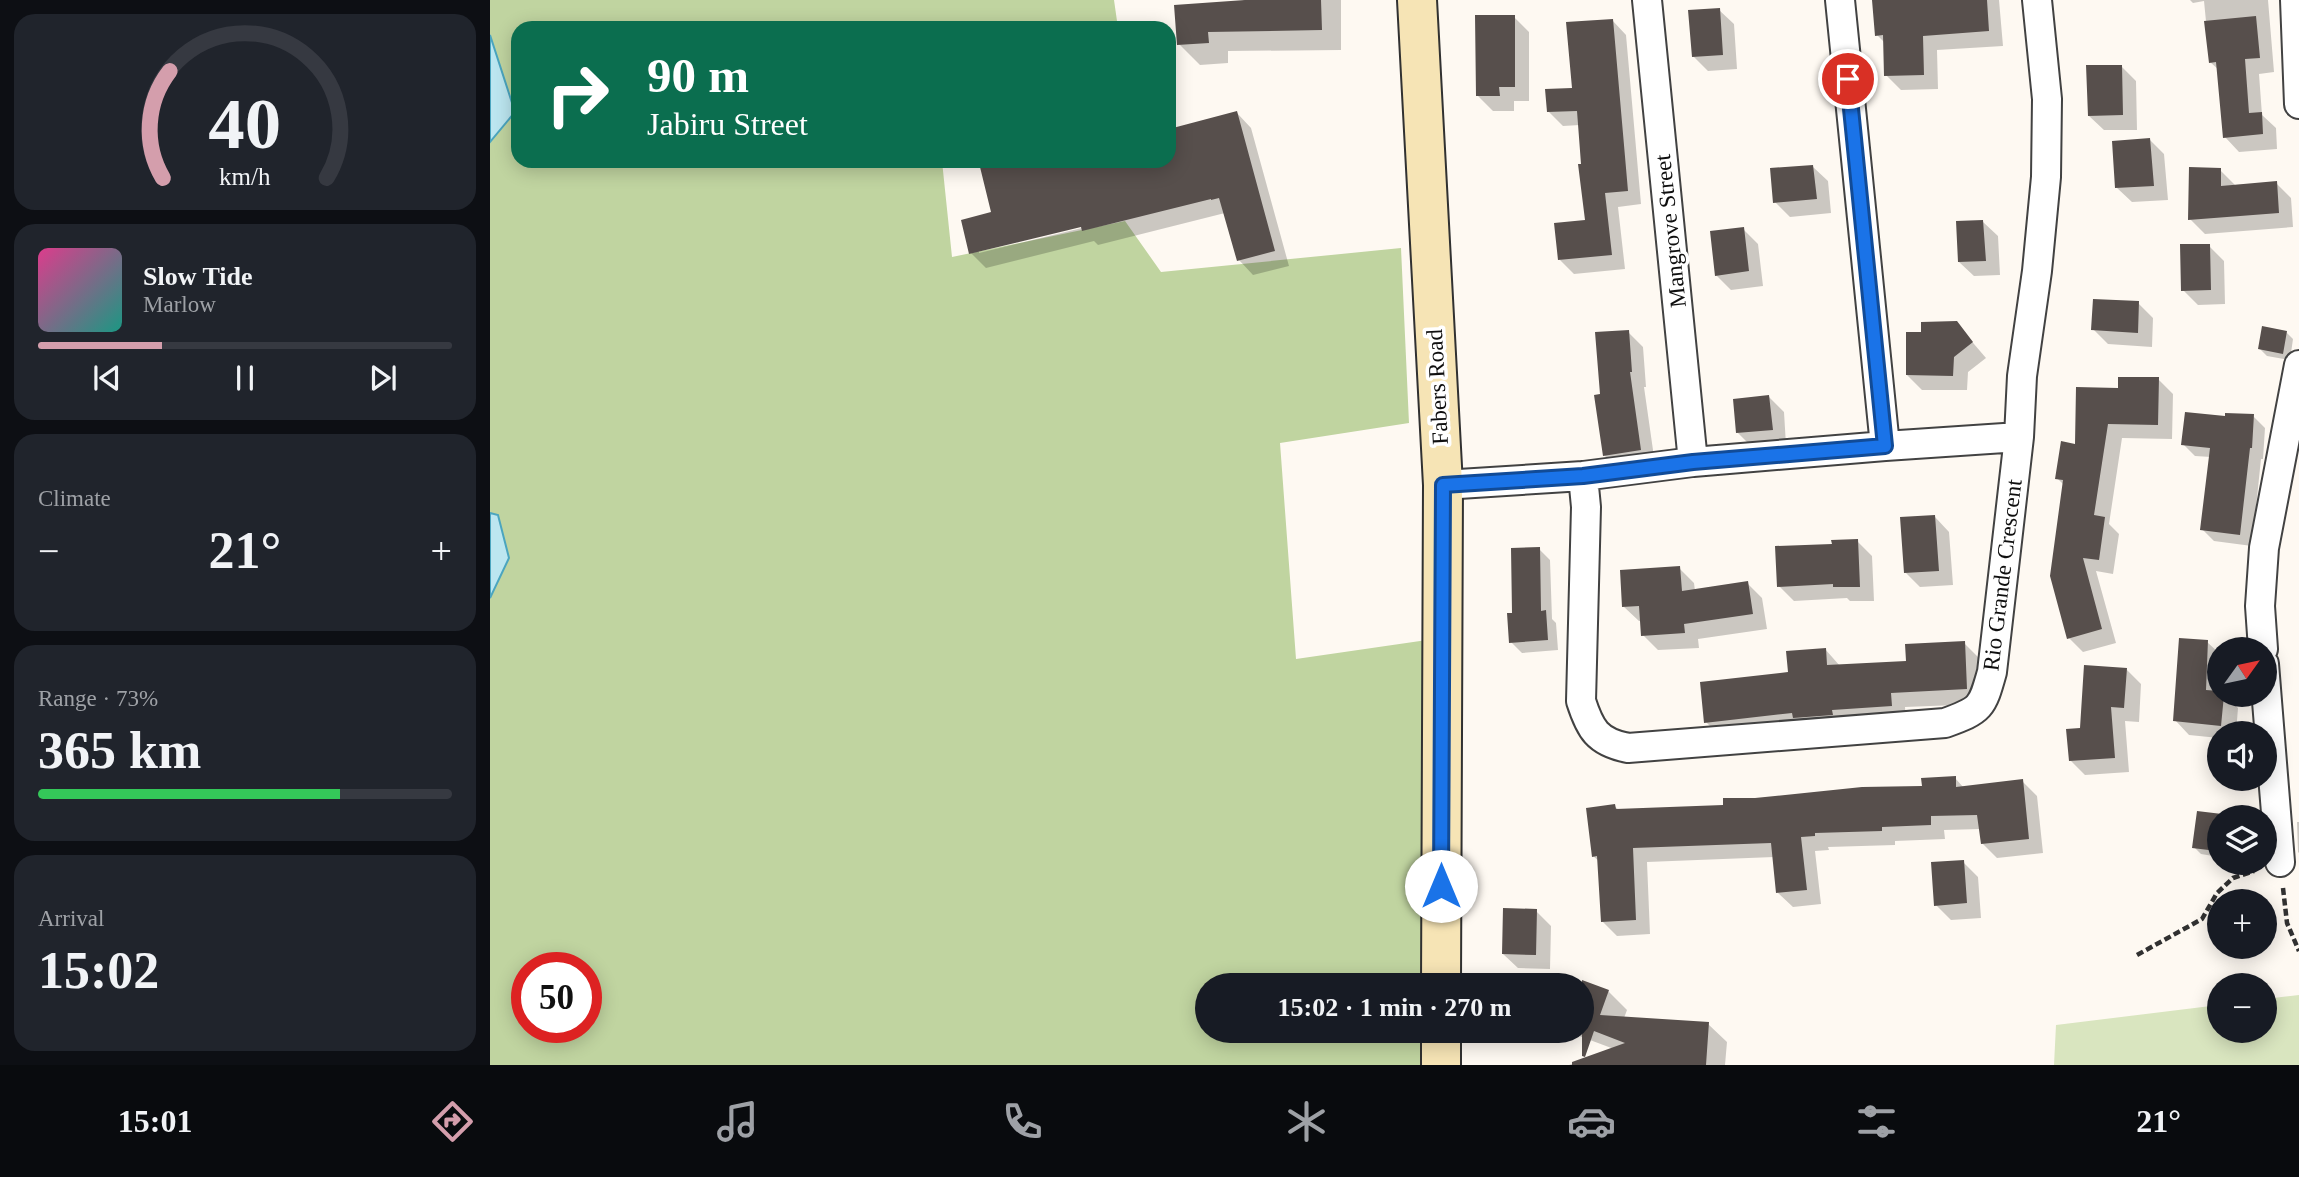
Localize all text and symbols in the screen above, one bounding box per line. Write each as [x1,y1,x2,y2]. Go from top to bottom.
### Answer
text: 90 m [647,48,749,103]
icon: right [532,49,623,140]
pin [1818,49,1878,109]
icon: arrive [1829,60,1867,98]
text: 40 [209,83,281,164]
text: Jabiru Street [647,106,808,142]
street label: Mangrove Street [1650,153,1691,309]
text: km/h [219,163,271,190]
text: Slow Tide [143,262,253,291]
text: Marlow [143,292,216,317]
street label: Fabers Road [1422,328,1453,445]
icon: previous [88,359,126,397]
icon: pause [226,359,264,397]
icon: next [364,359,402,397]
street label: Rio Grande Crescent [1978,477,2027,672]
text: Climate [38,486,111,511]
text: 21° [209,522,281,579]
text: − [38,530,59,572]
text: + [431,530,452,572]
north arrow [2207,637,2277,707]
map controls [2207,637,2277,1043]
text: Range · 73% [38,686,158,711]
button: sound [2207,721,2277,791]
text: 365 km [38,722,201,779]
button: layers [2207,805,2277,875]
position arrow [1404,849,1478,923]
button: + [2207,889,2277,959]
text: Arrival [38,906,104,931]
text: 15:02 [38,942,159,999]
speed limit sign: 50 [511,952,602,1043]
button: − [2207,973,2277,1043]
text: 15:02 · 1 min · 270 m [1278,993,1512,1022]
icon: directions [428,1097,477,1146]
icon: music [713,1097,762,1146]
icon: phone [998,1097,1047,1146]
icon: climate [1282,1097,1331,1146]
icon: car [1567,1097,1616,1146]
icon: filters [1852,1097,1901,1146]
text: 15:01 [118,1103,193,1139]
text: 21° [2136,1103,2181,1139]

